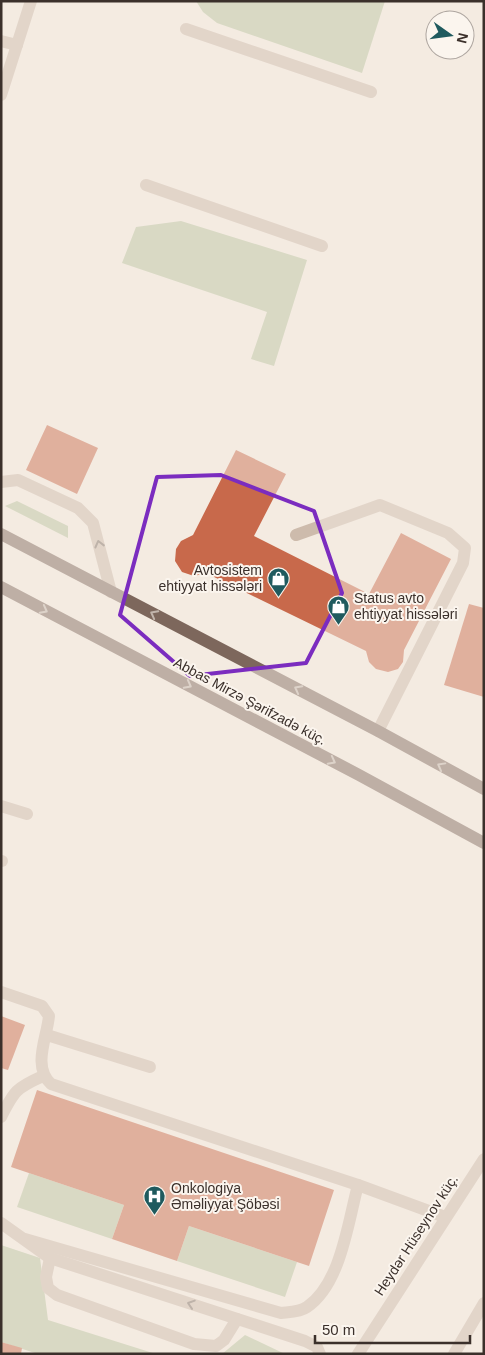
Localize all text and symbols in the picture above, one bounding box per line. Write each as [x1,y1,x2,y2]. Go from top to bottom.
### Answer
north arrow [425,10,475,60]
text: N [454,31,472,45]
one-way arrow [94,541,104,549]
place label: Avtosistem ehtiyyat hissələri [159,562,262,594]
shop icon: Avtosistem ehtiyyat hissələri [266,566,290,597]
place label: Status avto ehtiyyat hissələri [354,590,458,622]
shop icon: Status avto ehtiyyat hissələri [326,594,350,625]
one-way arrow [39,604,48,614]
one-way arrow [150,610,159,620]
street label: Abbas Mirzə Şərifzadə küç. [171,654,329,748]
one-way arrow [183,679,192,689]
one-way arrow [294,685,303,695]
one-way arrow [327,755,336,765]
one-way arrow [437,762,446,772]
street label: Heydər Hüseynov küç. [371,1172,461,1298]
place label: Onkologiya Əməliyyat Şöbəsi [171,1180,280,1212]
hospital icon: Onkologiya Əməliyyat Şöbəsi [143,1184,167,1215]
one-way arrow [187,1300,195,1310]
scale bar [315,1312,470,1344]
text: 50 m [322,1321,355,1338]

